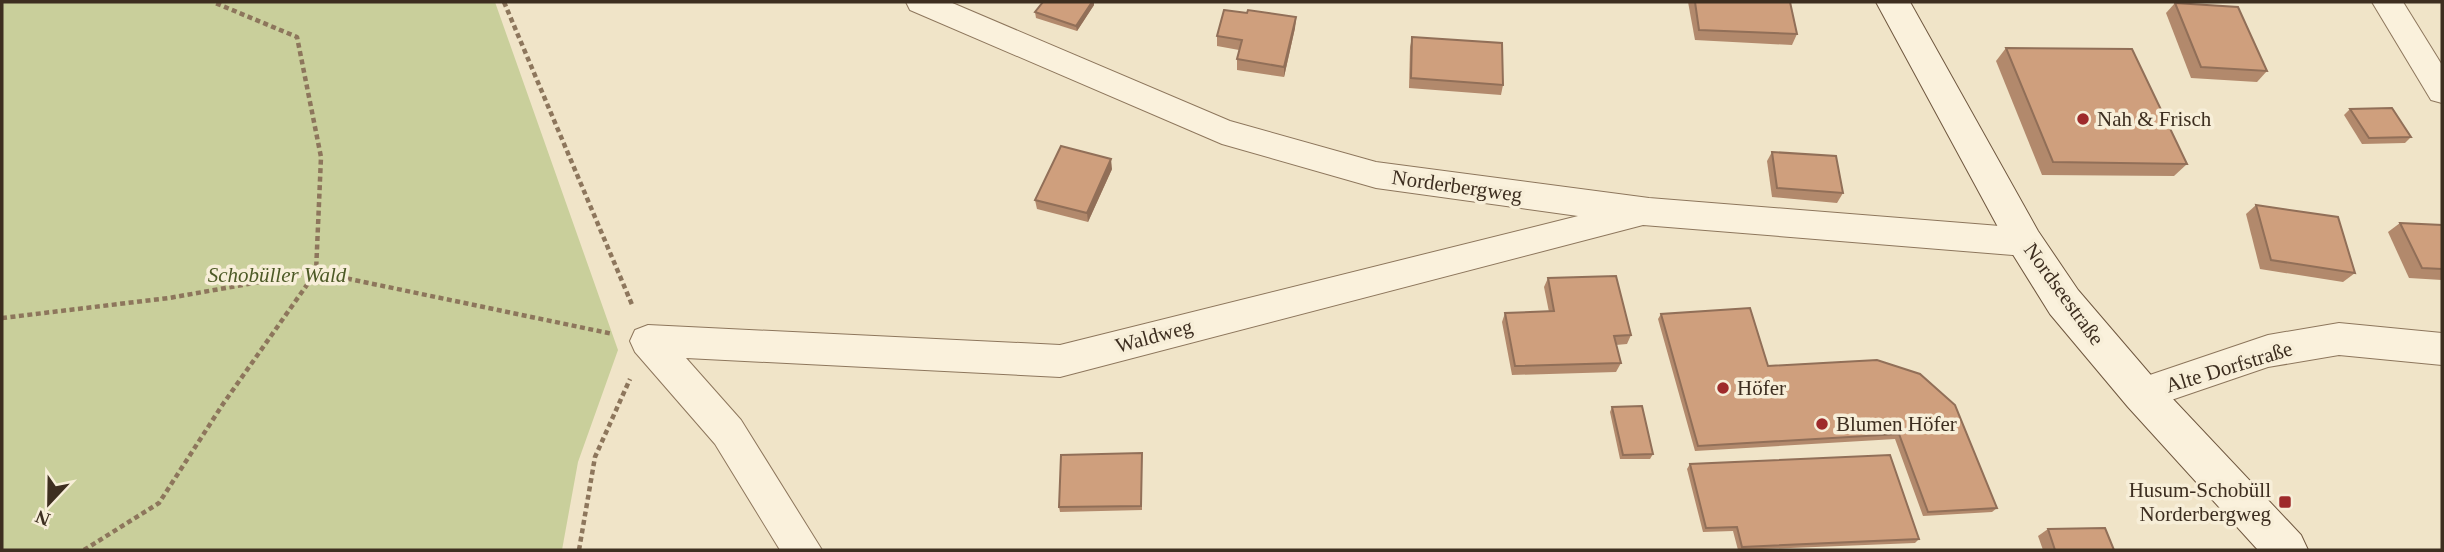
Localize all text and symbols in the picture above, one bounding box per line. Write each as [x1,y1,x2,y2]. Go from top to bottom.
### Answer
place label: Nah & Frisch [2097,107,2212,131]
marker: Nah & Frisch [2075,111,2091,127]
street label: Norderbergweg [1390,165,1524,207]
street label: Nordseestraße [2019,238,2109,350]
park label: Schobüller Wald [208,263,347,287]
street label: Waldweg [1113,314,1196,358]
street label: Alte Dorfstraße [2163,336,2295,398]
place label: Höfer [1737,376,1786,400]
marker: Höfer [1715,380,1731,396]
place label: Blumen Höfer [1836,412,1957,436]
marker: Blumen Höfer [1814,416,1830,432]
north arrow [14,468,84,538]
place label: Husum-Schobüll Norderbergweg [2129,478,2271,526]
marker: Husum-Schobüll Norderbergweg [2277,494,2293,510]
text: N [32,506,53,531]

